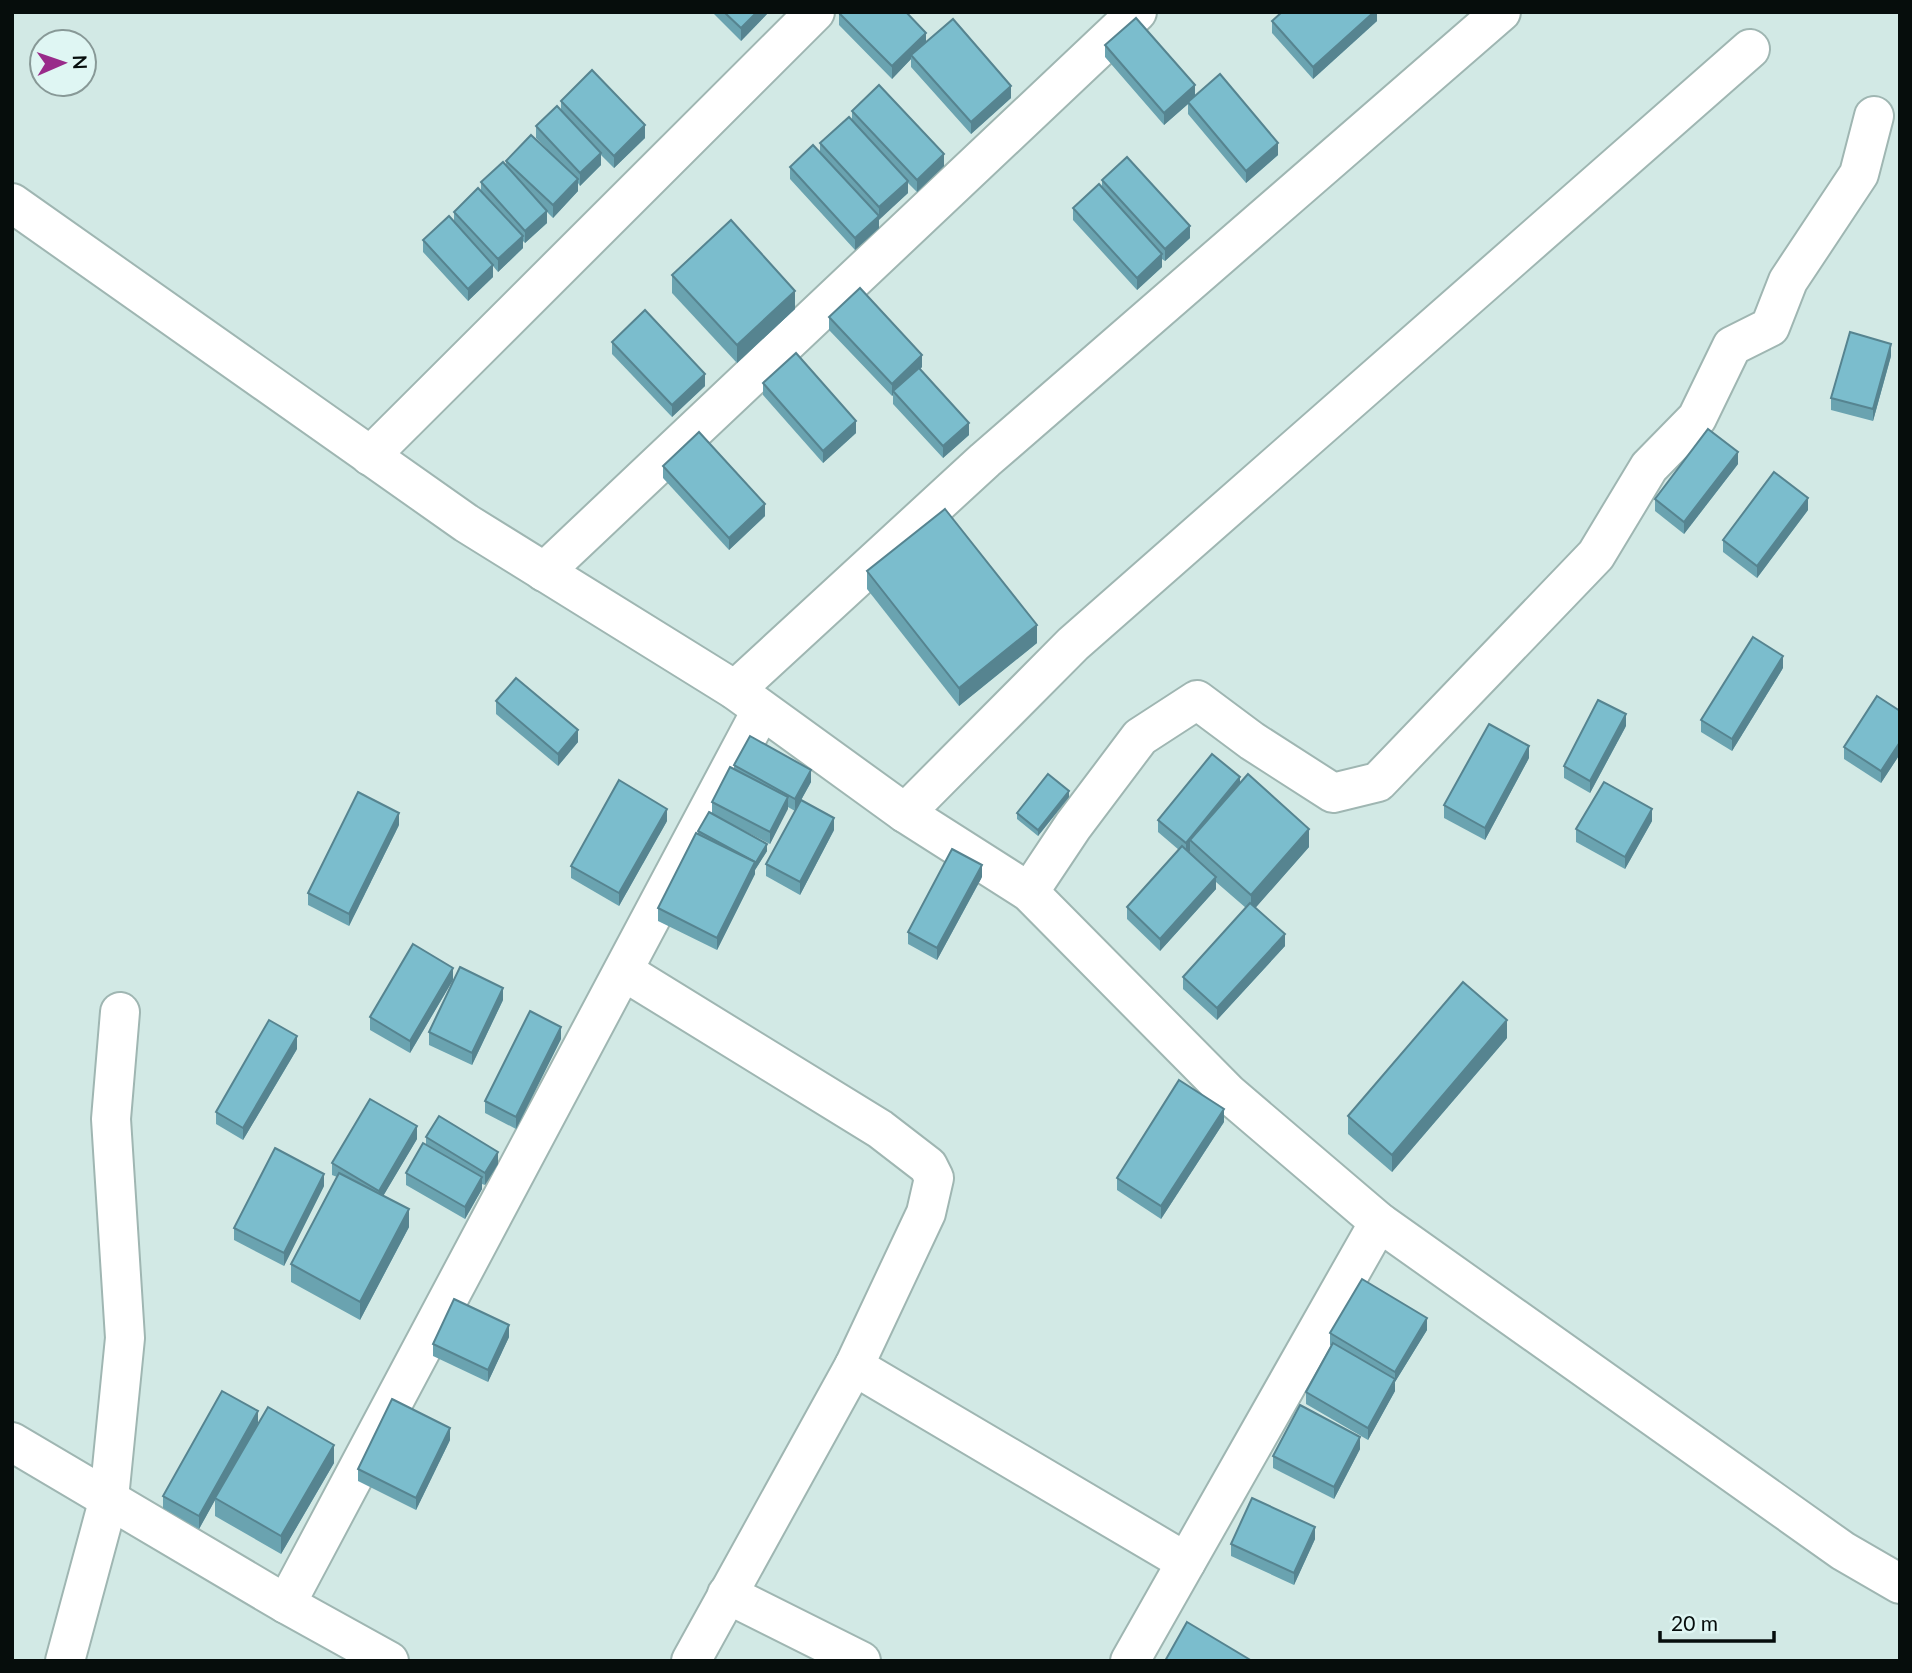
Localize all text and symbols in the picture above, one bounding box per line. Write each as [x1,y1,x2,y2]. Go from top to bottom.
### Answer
north arrow [28,28,98,98]
text: N [69,55,92,70]
scale bar [1660,1600,1774,1644]
text: 20 m [1671,1610,1718,1635]

